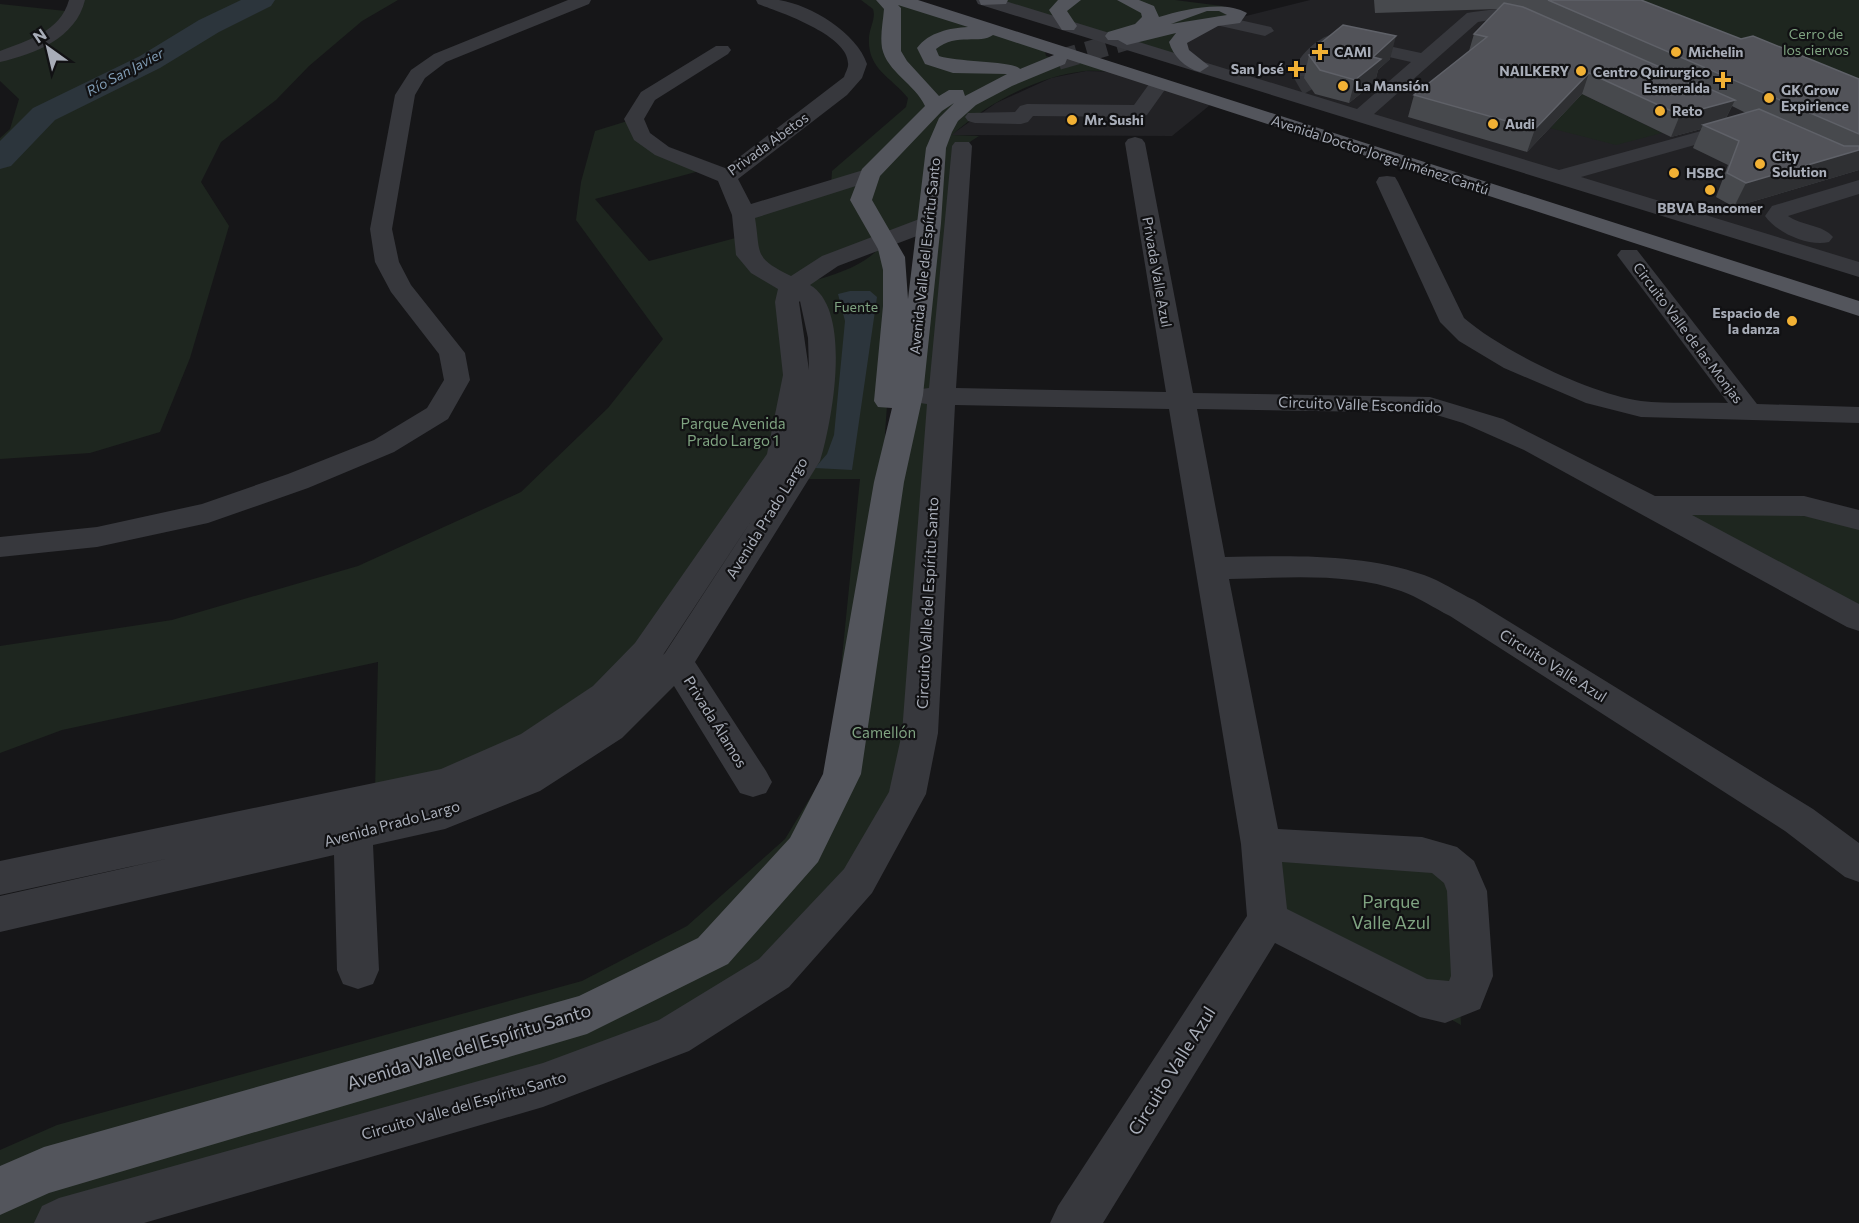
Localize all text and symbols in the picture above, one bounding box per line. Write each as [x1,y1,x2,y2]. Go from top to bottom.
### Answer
north arrow [18,18,78,78]
text: N [29,24,50,46]
park label: Cerro de los ciervos [1783,25,1849,58]
marker: CAMI [1311,43,1329,61]
place label: CAMI [1334,43,1372,60]
place label: Michelin [1688,43,1743,60]
water label: Río San Javier [83,44,167,99]
marker: Michelin [1669,45,1683,59]
place label: San José [1231,60,1284,77]
marker: San José [1289,62,1303,76]
place label: NAILKERY [1499,62,1569,79]
place label: Centro Quirurgico Esmeralda [1593,63,1710,96]
marker: NAILKERY [1574,64,1588,78]
marker: Centro Quirurgico Esmeralda [1714,71,1732,89]
place label: La Mansión [1355,77,1429,94]
marker: La Mansión [1336,79,1350,93]
place label: GK Grow Expirience [1781,81,1849,114]
marker: GK Grow Expirience [1762,91,1776,105]
place label: Reto [1672,102,1703,119]
marker: Reto [1653,104,1667,118]
street label: Privada Abetos [724,109,811,179]
place label: Mr. Sushi [1084,111,1144,128]
street label: Avenida Doctor Jorge Jiménez Cantú [1269,111,1491,198]
marker: Mr. Sushi [1065,113,1079,127]
place label: Audi [1505,115,1535,132]
marker: Audi [1486,117,1500,131]
place label: City Solution [1772,147,1827,180]
street label: Avenida Valle del Espíritu Santo [906,157,943,355]
marker: City Solution [1753,157,1767,171]
place label: HSBC [1686,164,1724,181]
marker: HSBC [1667,166,1681,180]
marker: BBVA Bancomer [1703,183,1717,197]
place label: BBVA Bancomer [1657,199,1763,216]
street label: Privada Valle Azul [1139,215,1176,328]
street label: Circuito Valle de las Monjas [1630,259,1747,407]
park label: Fuente [834,298,878,315]
place label: Espacio de la danza [1712,304,1780,337]
marker: Espacio de la danza [1785,314,1799,328]
street label: Circuito Valle Escondido [1278,392,1442,416]
park label: Parque Avenida Prado Largo 1 [681,414,786,449]
street label: Avenida Prado Largo [721,453,811,582]
street label: Circuito Valle del Espíritu Santo [912,496,942,709]
street label: Circuito Valle Azul [1497,625,1611,705]
street label: Privada Álamos [680,672,752,771]
park label: Camellón [852,723,916,741]
street label: Avenida Prado Largo [322,796,462,850]
park label: Parque Valle Azul [1352,890,1430,933]
street label: Avenida Valle del Espíritu Santo [344,998,593,1094]
street label: Circuito Valle Azul [1123,1002,1220,1139]
street label: Circuito Valle del Espíritu Santo [359,1067,568,1143]

